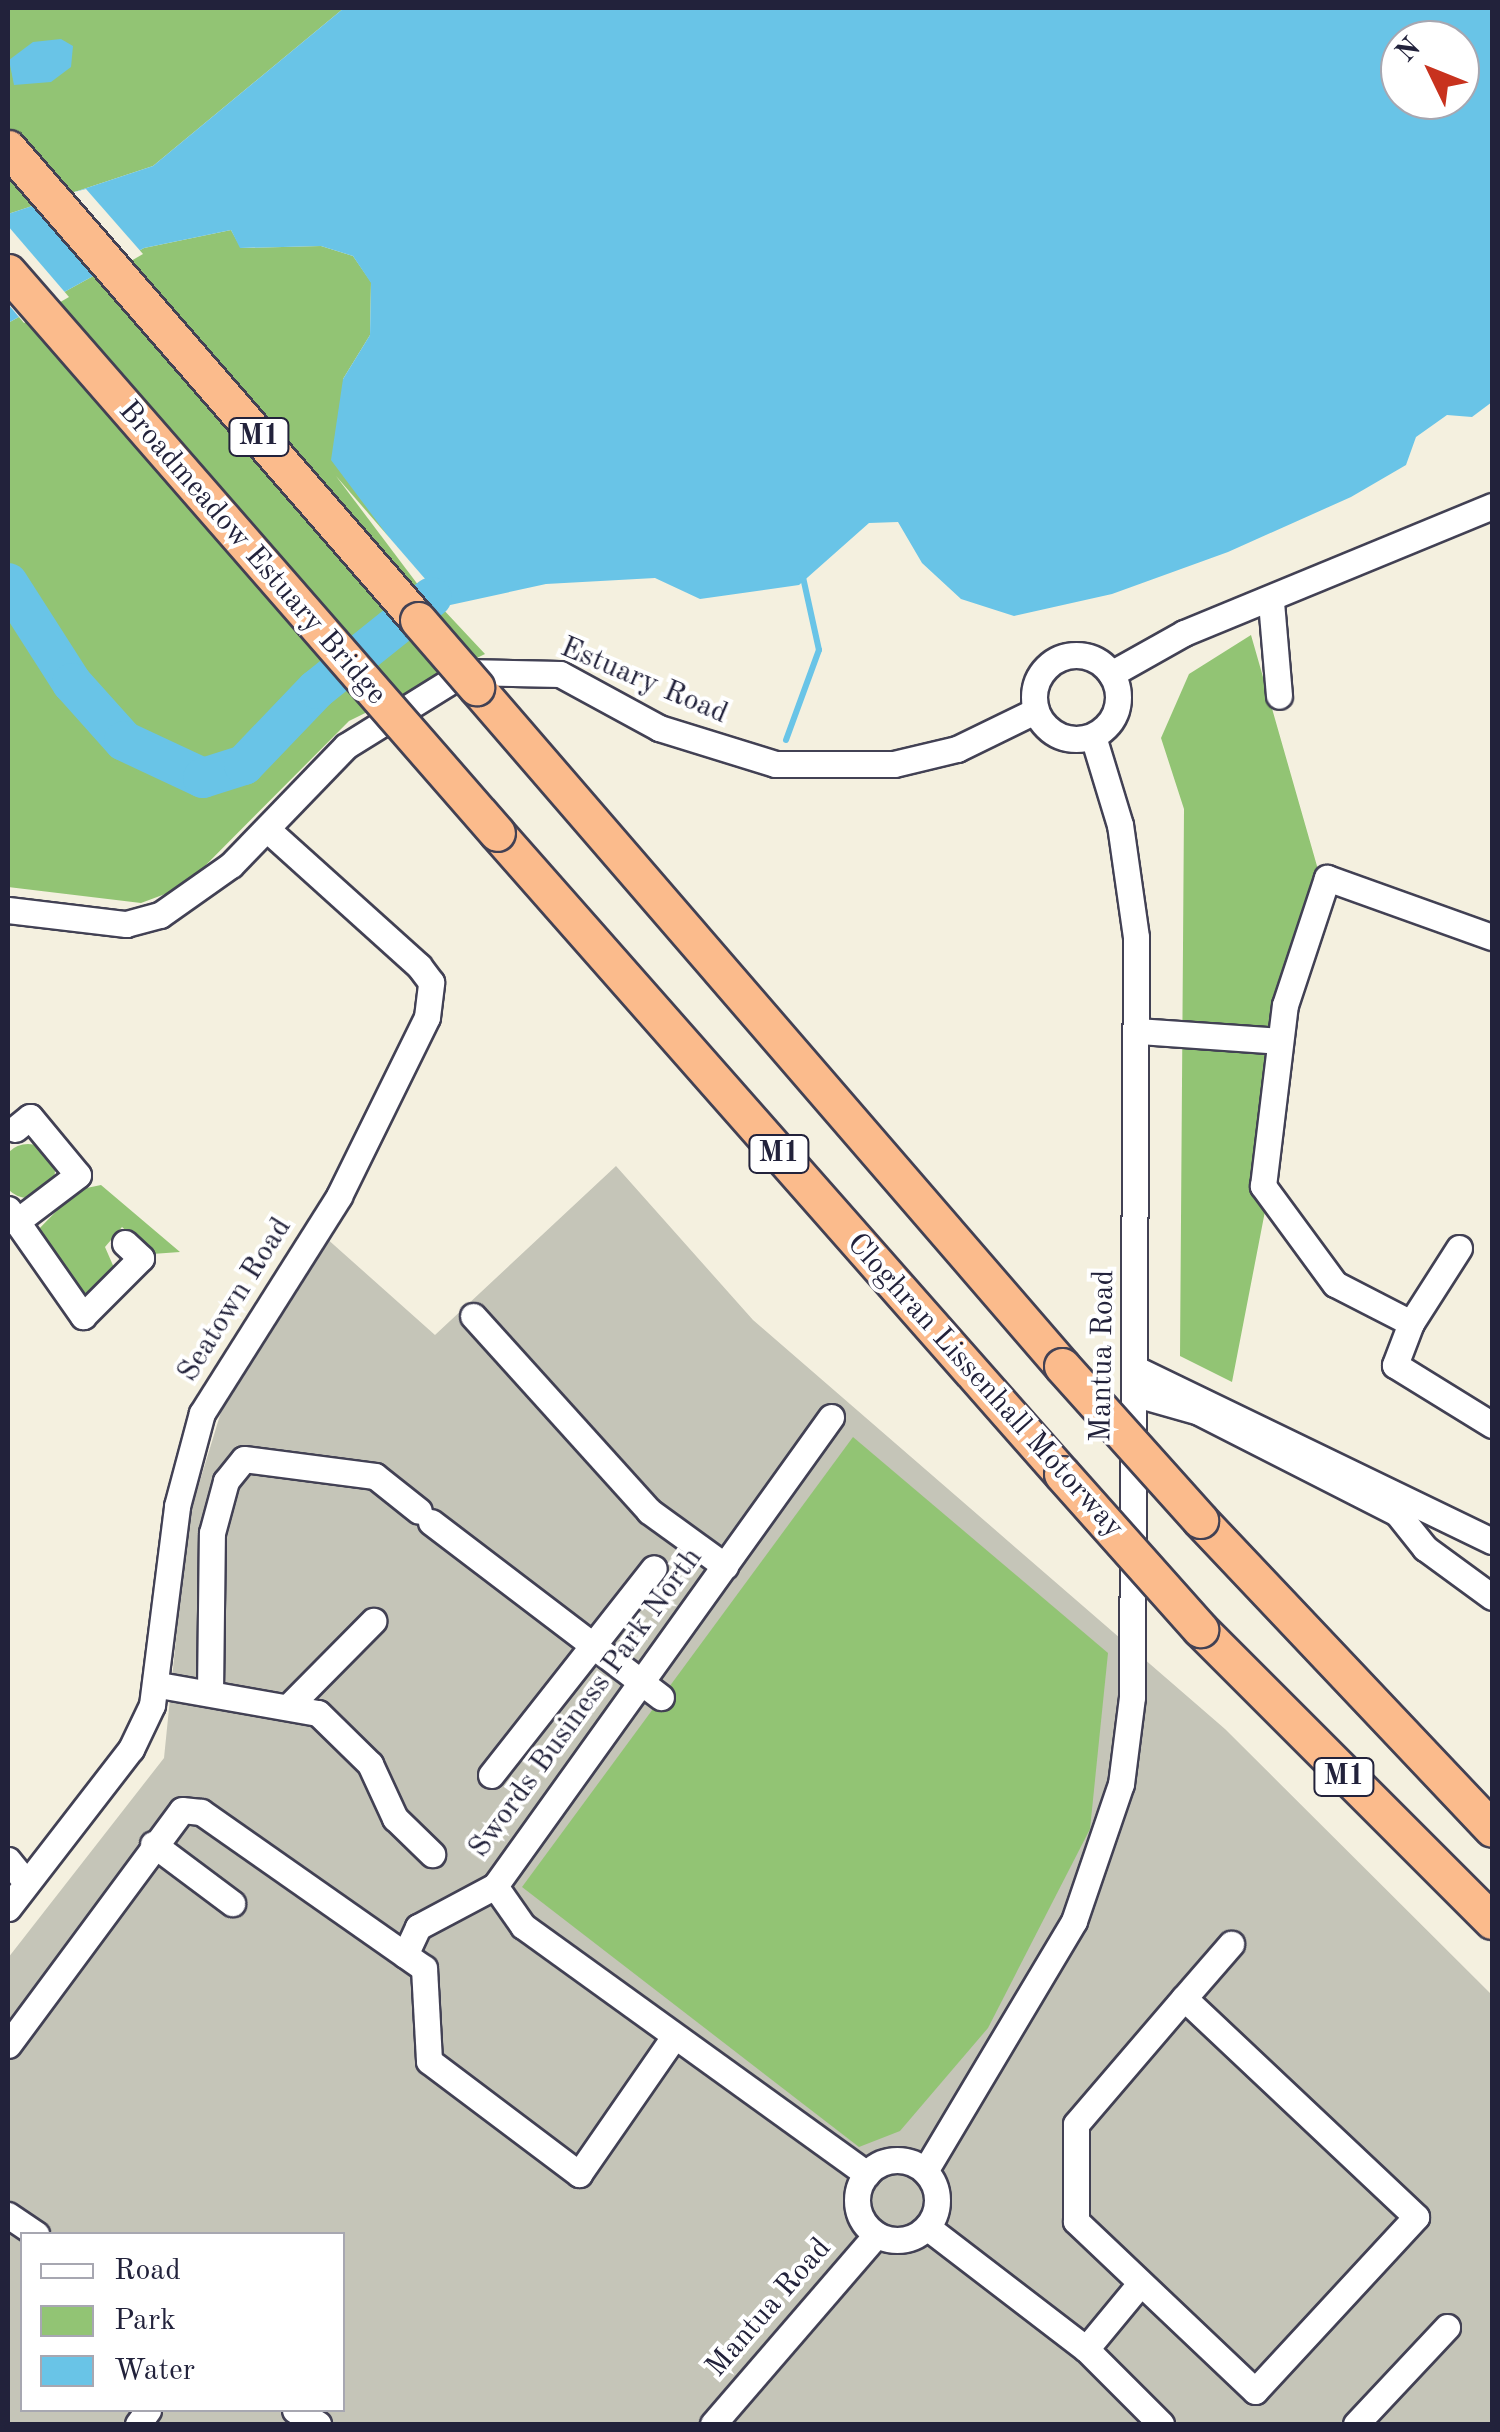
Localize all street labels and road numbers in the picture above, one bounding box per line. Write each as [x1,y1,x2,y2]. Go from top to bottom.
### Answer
street label: Broadmeadow Estuary Bridge [110,394,394,712]
road number: M1 [226,414,292,460]
street label: Estuary Road [555,630,733,732]
road number: M1 [746,1131,812,1177]
street label: Seatown Road [170,1211,300,1389]
street label: Cloghran Lissenhall Motorway [839,1226,1131,1546]
street label: Mantua Road [1083,1269,1123,1443]
street label: Swords Business Park North [461,1541,711,1865]
road number: M1 [1312,1754,1376,1800]
street label: Mantua Road [699,2231,839,2385]

